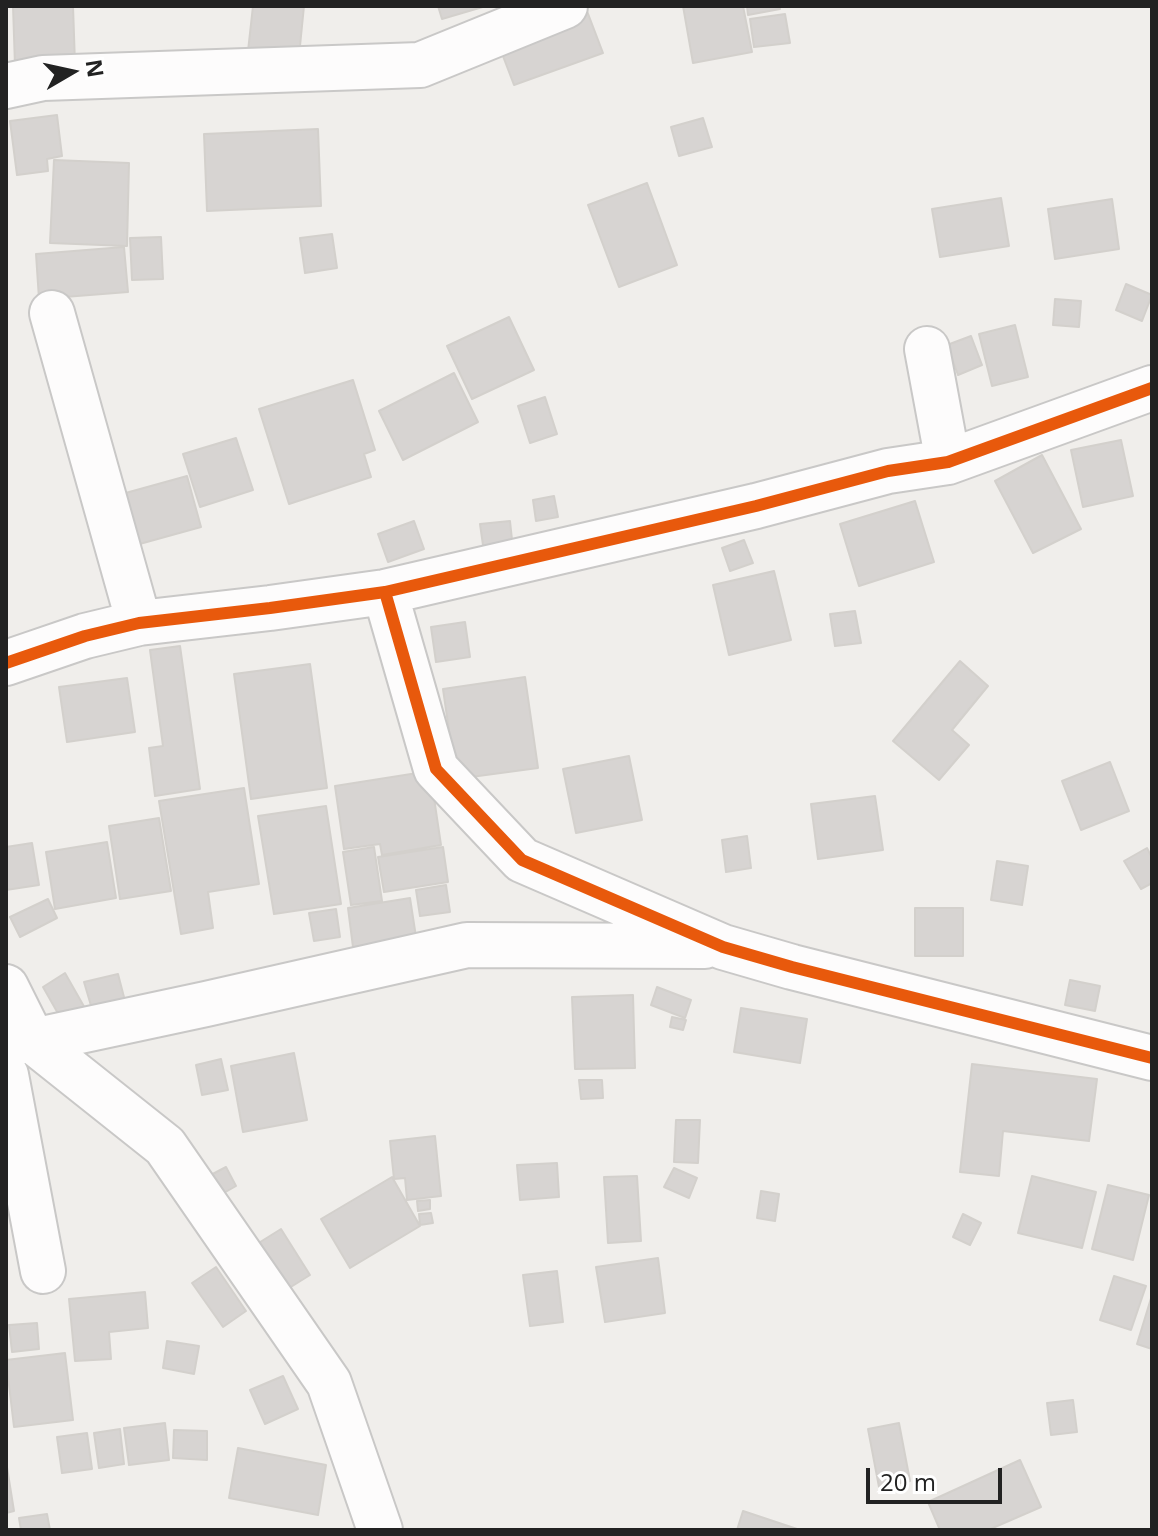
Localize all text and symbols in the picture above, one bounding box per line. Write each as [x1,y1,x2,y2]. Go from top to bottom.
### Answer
north arrow [32,32,112,112]
text: N [79,57,112,79]
scale bar [870,1452,1006,1502]
text: 20 m [880,1465,936,1498]

